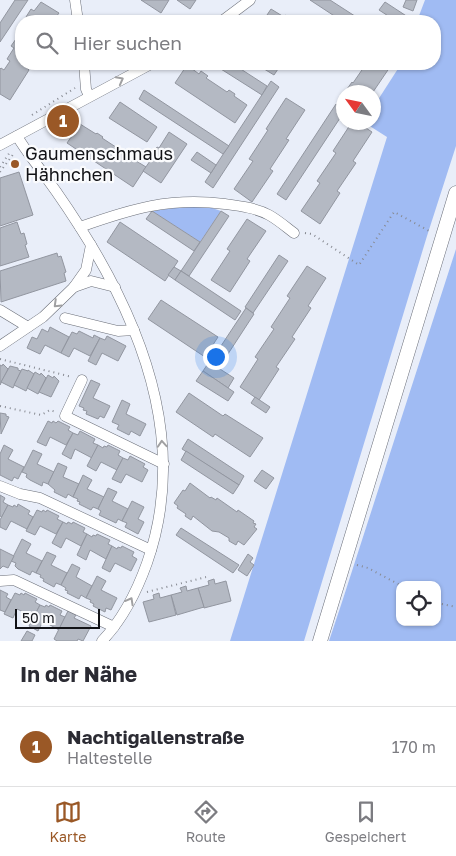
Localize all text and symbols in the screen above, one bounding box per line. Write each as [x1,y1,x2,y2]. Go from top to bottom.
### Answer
search box [15,15,441,70]
icon: search [33,29,61,57]
text: Hier suchen [73,31,182,54]
one-way arrow [115,77,124,87]
north arrow [336,85,381,130]
pin: 1 [47,102,79,140]
place label: Gaumenschmaus Hähnchen [25,142,173,185]
marker: Gaumenschmaus Hähnchen [9,158,21,170]
one-way arrow [53,298,62,307]
your location [203,344,229,370]
one-way arrow [157,440,168,448]
map controls [396,581,441,626]
button: locate [396,581,441,626]
one-way arrow [123,597,133,606]
scale bar [15,606,100,629]
text: 50 m [22,609,55,626]
text: In der Nähe [20,661,137,687]
text: Nachtigallenstraße [67,725,245,748]
text: 1 [32,737,40,757]
text: 170 m [392,737,436,757]
text: Haltestelle [67,748,152,768]
tab: Karte [50,798,86,845]
tab: Route [186,798,226,845]
tab: Gespeichert [325,798,406,845]

